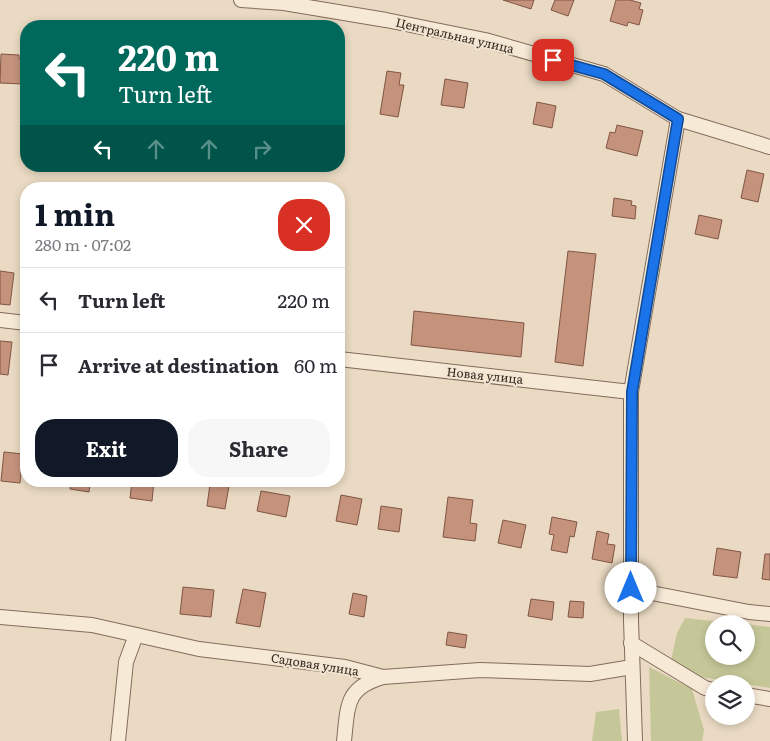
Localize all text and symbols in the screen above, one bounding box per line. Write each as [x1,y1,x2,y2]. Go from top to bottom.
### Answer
street label: Центральная улица [394,13,516,57]
text: 220 m [118,30,219,82]
pin [532,39,574,81]
icon: left [35,40,100,105]
icon: arrive [539,46,567,74]
text: Turn left [118,77,212,110]
icon: left [89,135,117,163]
icon: ahead [142,135,170,163]
icon: ahead [195,135,223,163]
icon: right [248,135,276,163]
text: 1 min [35,191,115,235]
button: close [278,199,330,251]
text: 280 m · 07:02 [35,232,131,256]
icon: left [35,286,63,314]
text: Turn left [78,286,165,314]
text: 220 m [278,286,330,314]
icon: arrive [35,351,63,379]
text: Arrive at destination [78,351,279,379]
text: 60 m [294,351,337,379]
street label: Новая улица [446,362,525,388]
button: Exit [35,419,178,477]
button: Share [188,419,330,477]
position arrow [604,561,656,613]
map controls [705,615,755,725]
button: search [705,615,755,665]
street label: Садовая улица [270,648,361,680]
button: layers [705,675,755,725]

